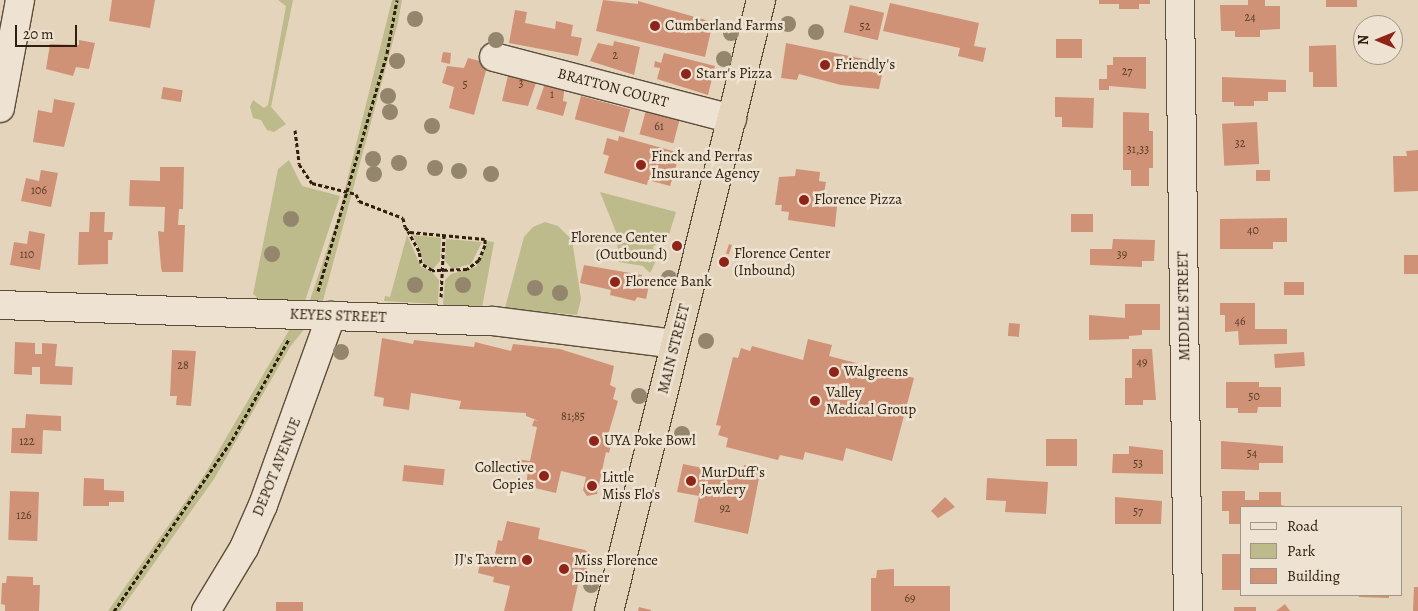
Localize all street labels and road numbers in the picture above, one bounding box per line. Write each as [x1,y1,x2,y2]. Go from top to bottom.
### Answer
street label: BRATTON COURT [556,65,670,111]
street label: MIDDLE STREET [1174,251,1194,361]
street label: MAIN STREET [654,302,694,396]
street label: KEYES STREET [289,305,387,327]
street label: DEPOT AVENUE [249,415,305,519]

